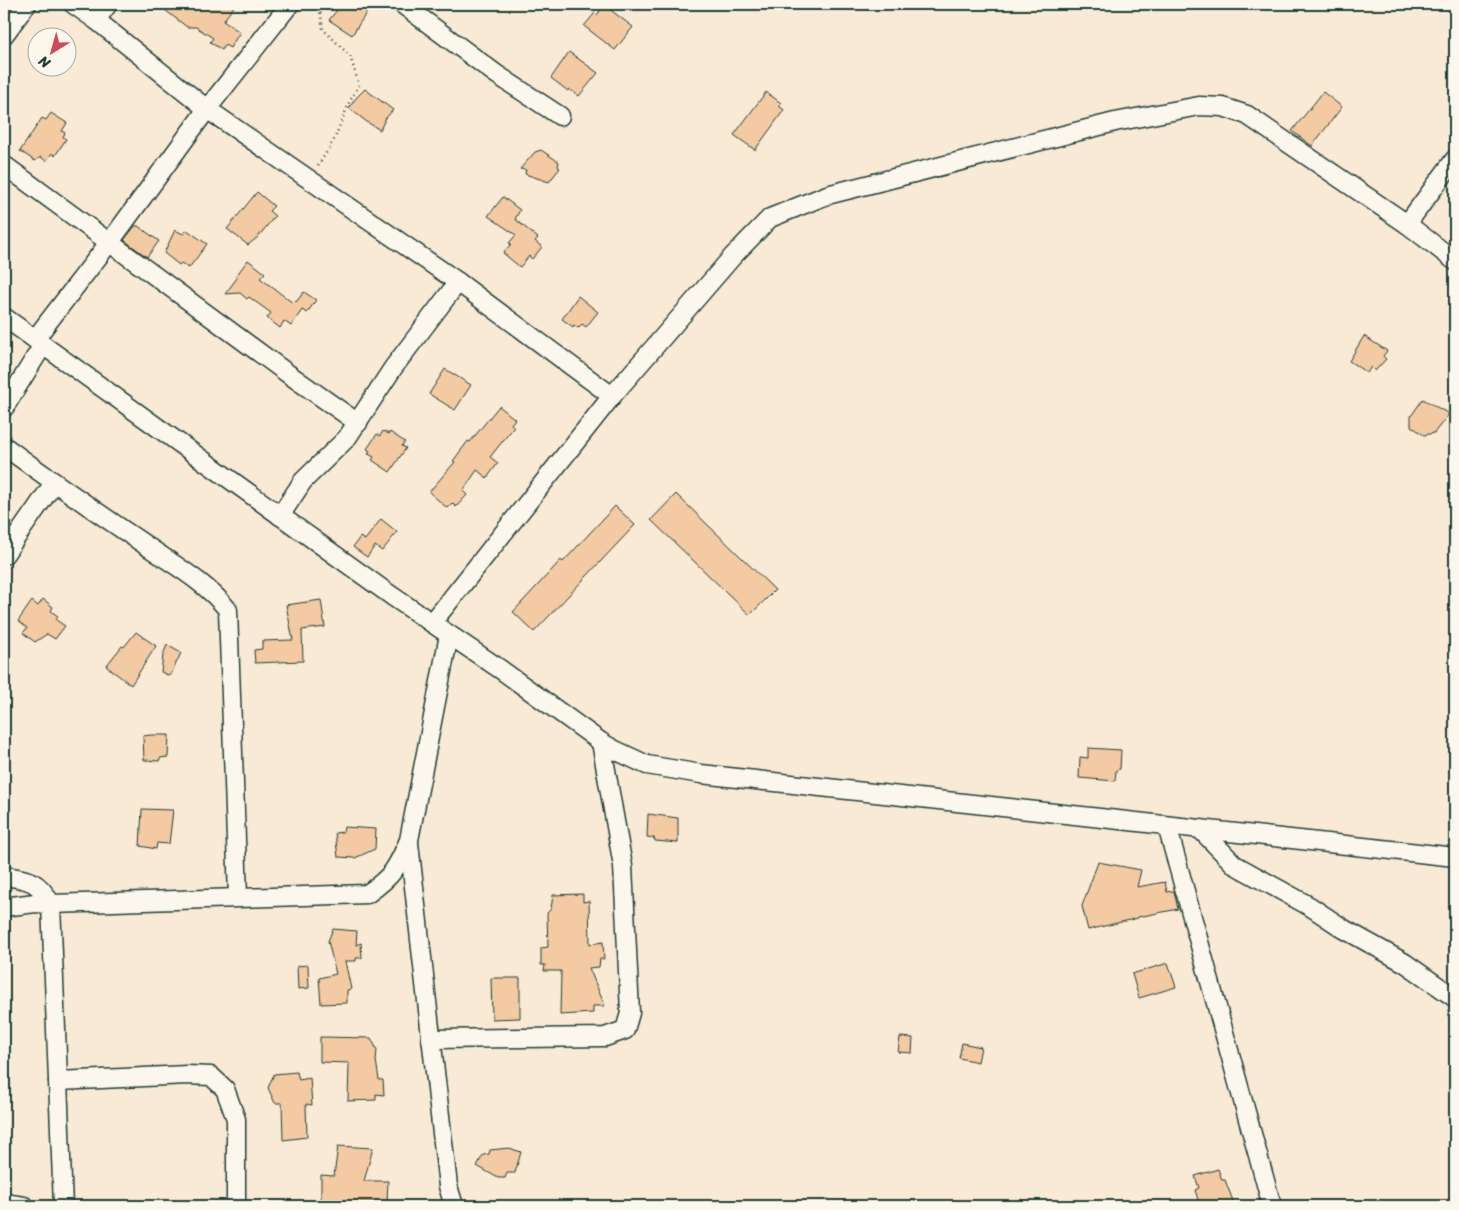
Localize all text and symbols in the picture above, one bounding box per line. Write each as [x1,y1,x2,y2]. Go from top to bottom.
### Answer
north arrow [28,28,78,78]
text: N [33,49,57,75]

